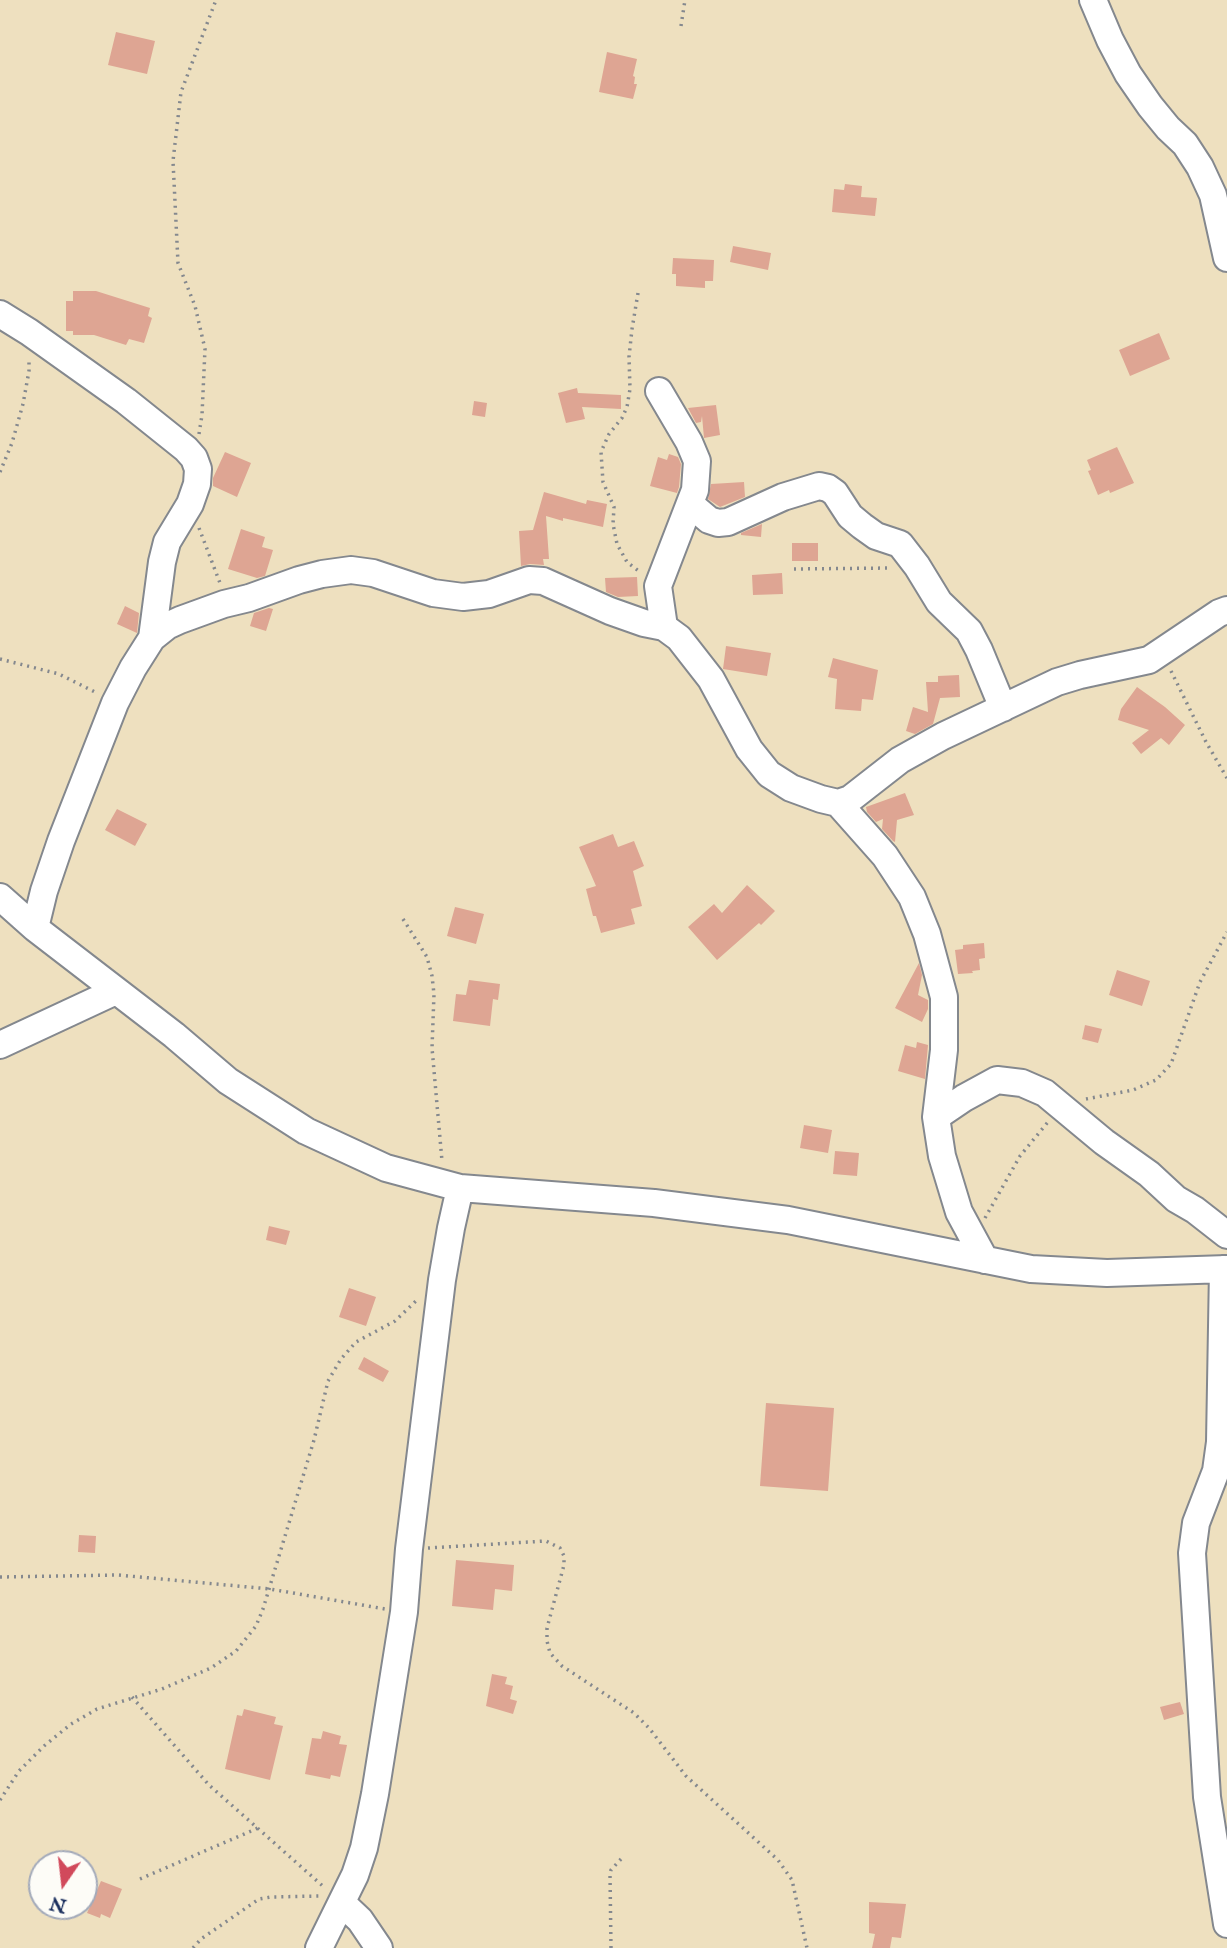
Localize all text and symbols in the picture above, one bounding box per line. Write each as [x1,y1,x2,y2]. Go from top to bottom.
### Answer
north arrow [28,1850,98,1920]
text: N [48,1890,69,1917]

